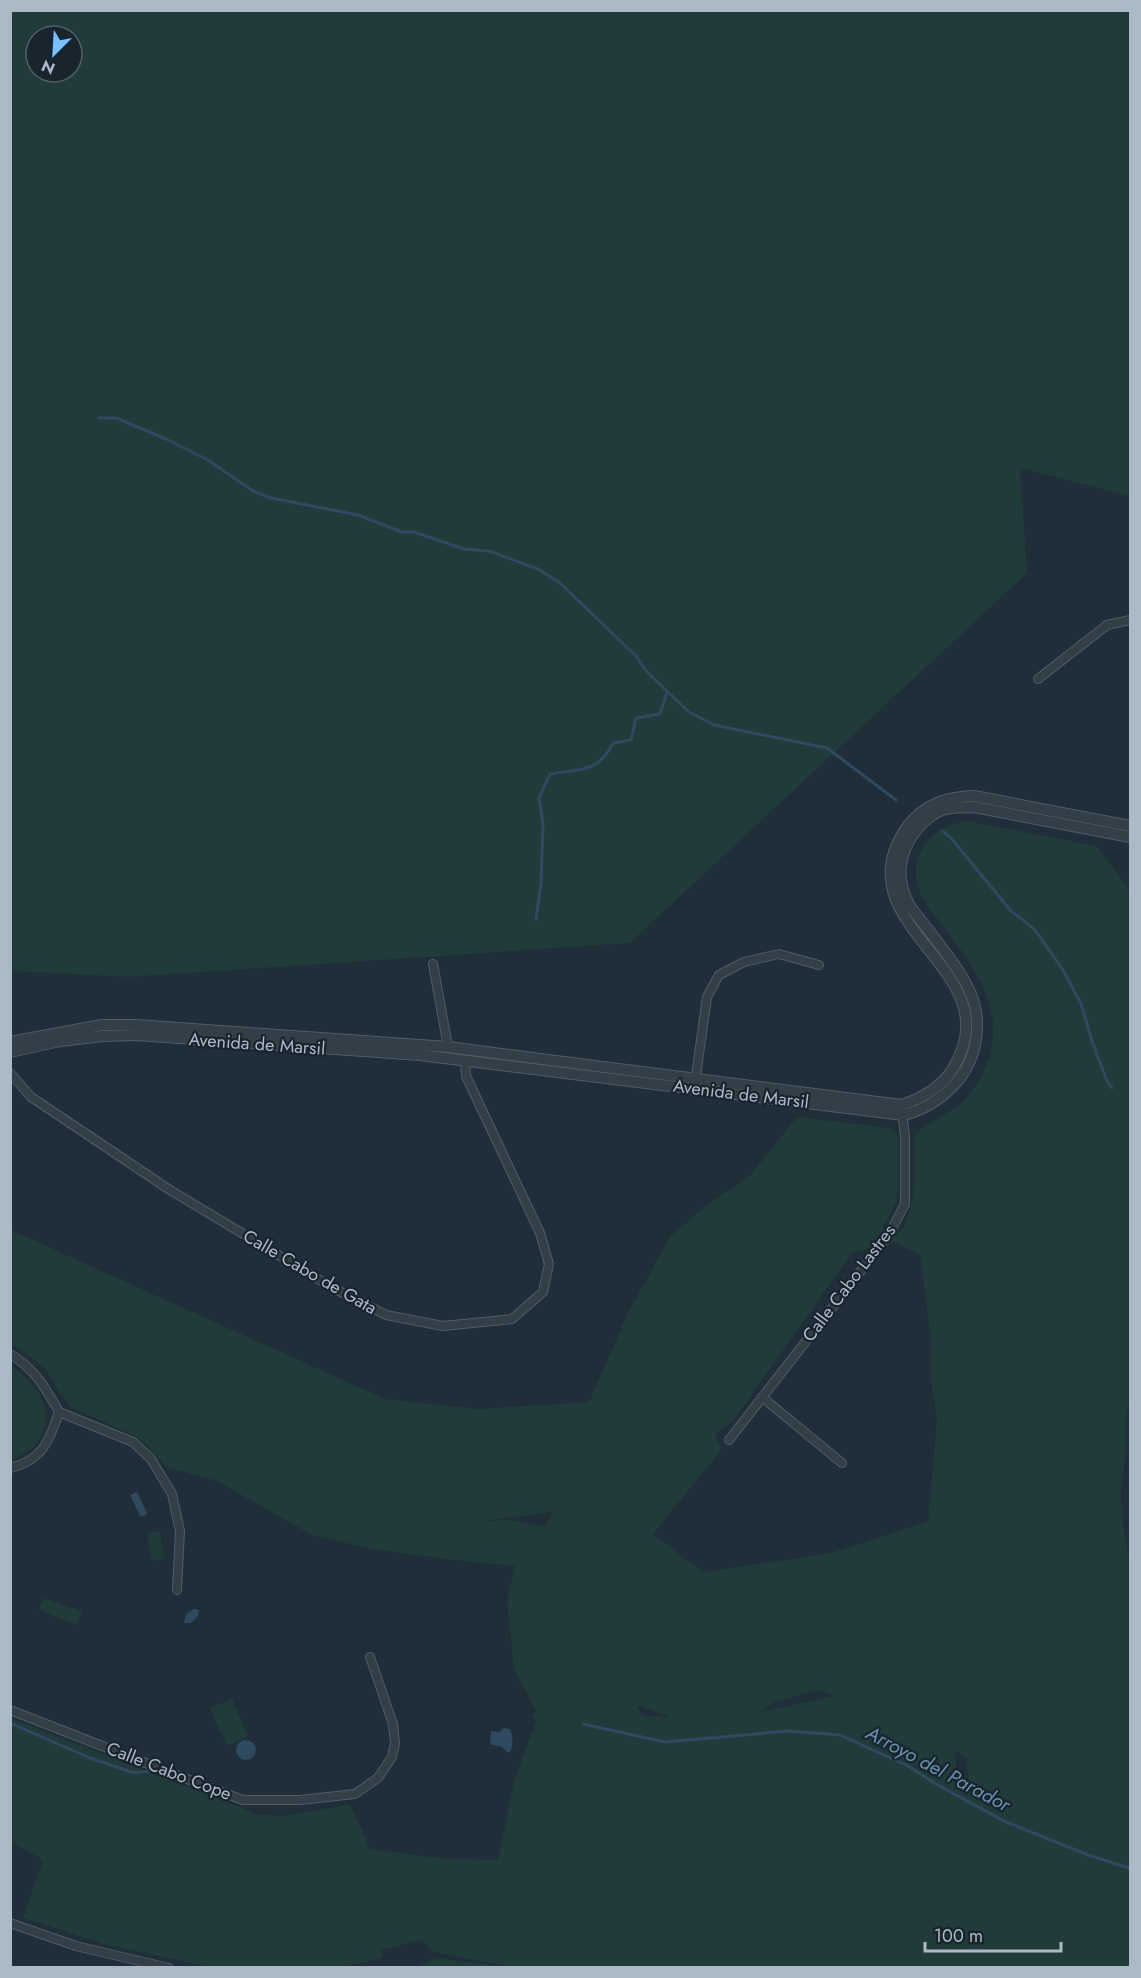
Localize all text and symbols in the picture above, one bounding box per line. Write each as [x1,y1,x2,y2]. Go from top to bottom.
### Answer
north arrow [24,24,84,84]
text: N [38,54,59,80]
street label: Avenida de Marsil [188,1026,326,1062]
street label: Avenida de Marsil [672,1073,810,1115]
street label: Calle Cabo Lastres [796,1219,902,1347]
street label: Calle Cabo de Gata [238,1223,382,1321]
water label: Arroyo del Parador [860,1718,1016,1820]
street label: Calle Cabo Cope [103,1735,235,1807]
scale bar [925,1915,1062,1953]
text: 100 m [934,1923,983,1949]

